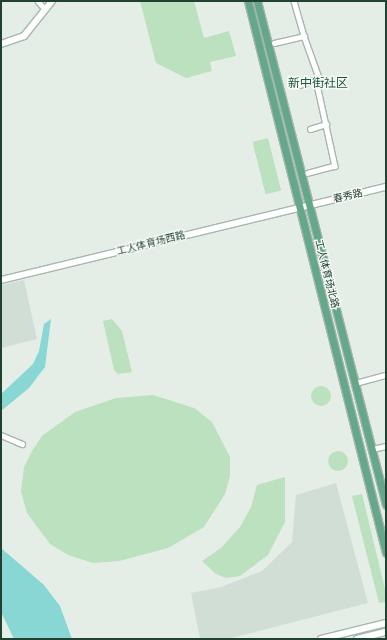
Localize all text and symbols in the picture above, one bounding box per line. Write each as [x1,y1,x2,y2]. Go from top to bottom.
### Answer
district label: 新中街社区 [288,76,348,90]
street label: 春秀路 [332,187,364,205]
street label: 工人体育场西路 [116,229,186,257]
street label: 工人体育场北路 [313,239,341,309]

